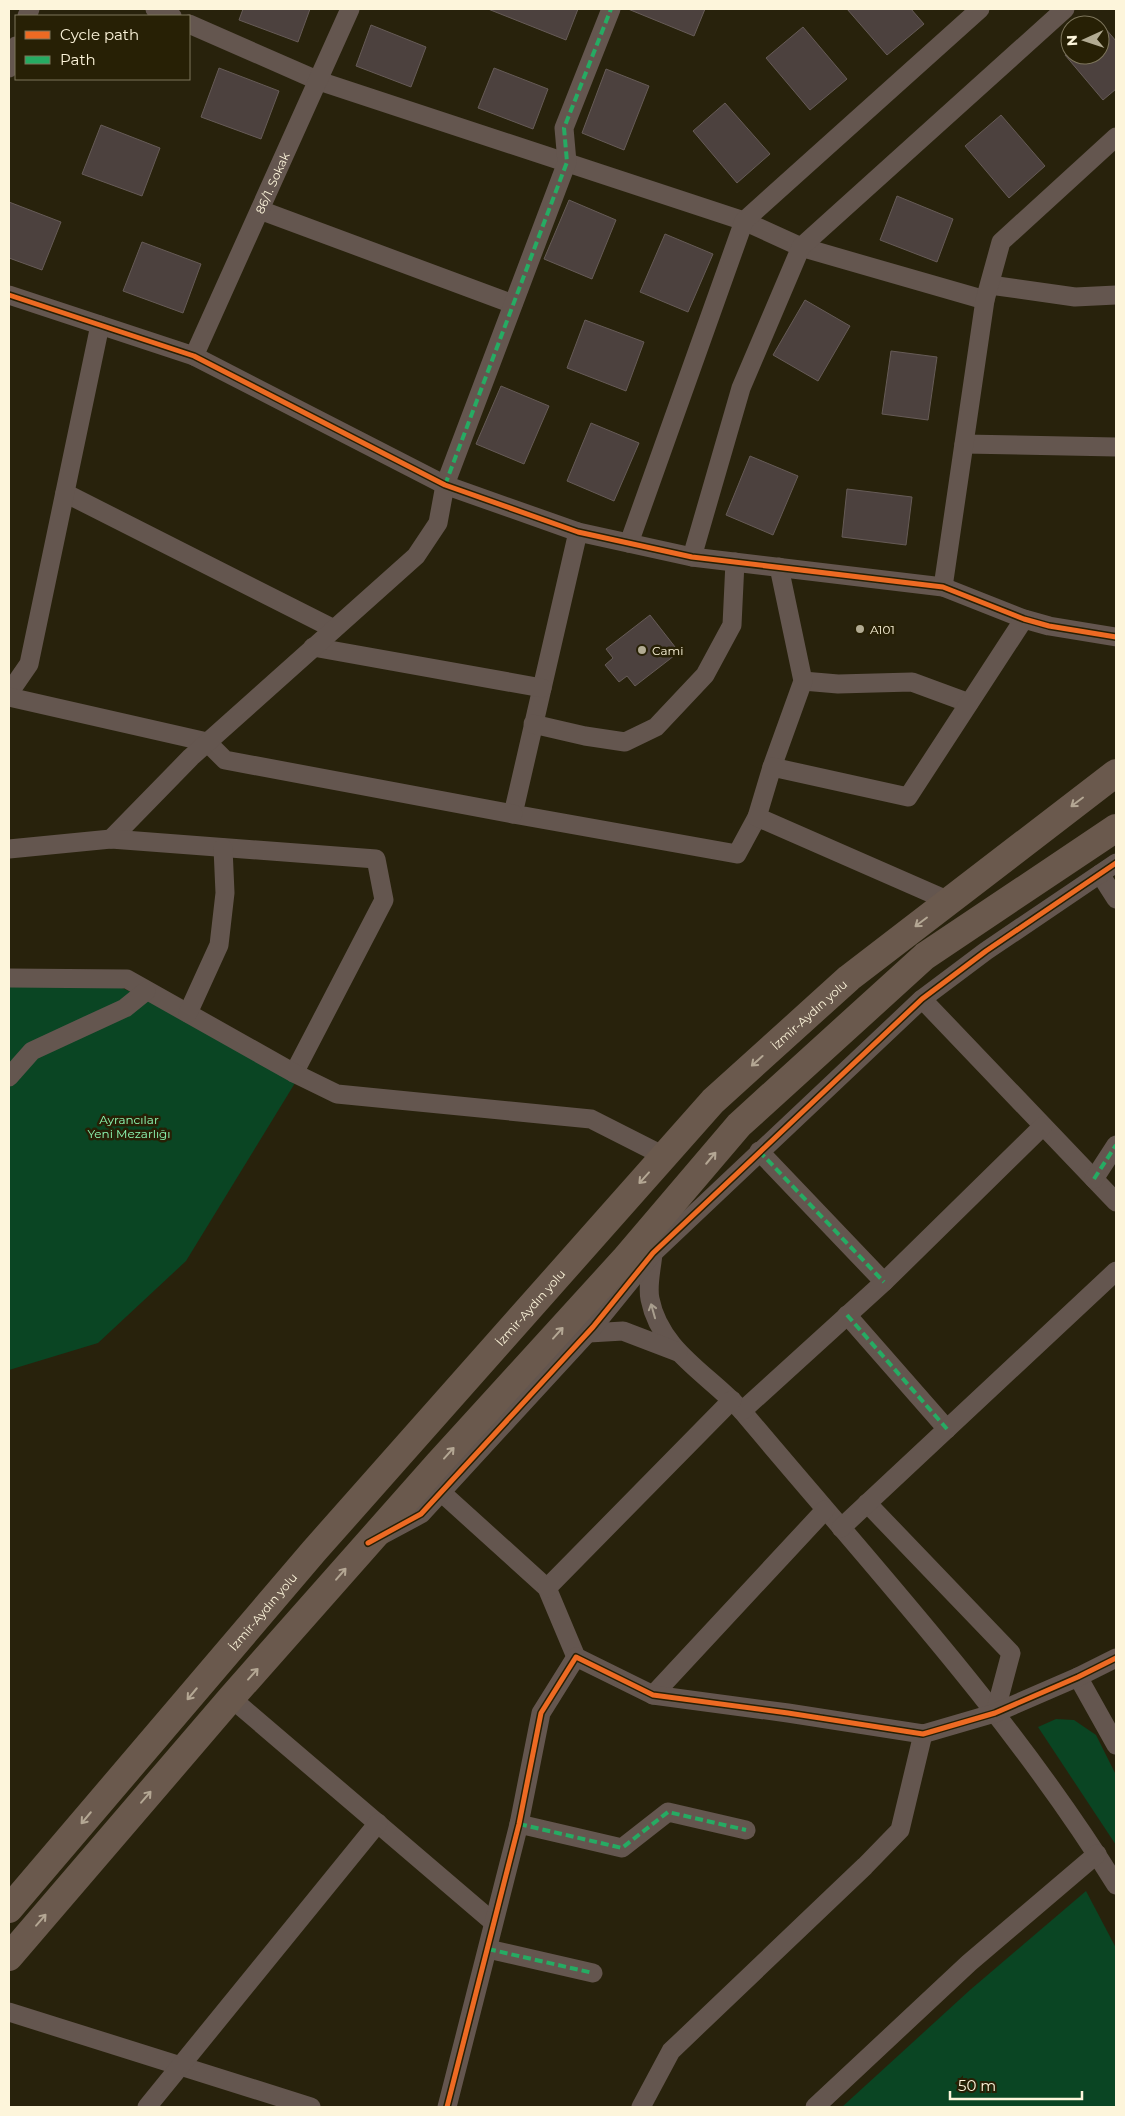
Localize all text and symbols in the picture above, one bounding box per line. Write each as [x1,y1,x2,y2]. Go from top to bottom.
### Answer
legend [15,15,190,80]
north arrow [1060,15,1110,65]
text: Cycle path [60,25,139,44]
text: N [1063,35,1081,47]
text: Path [60,50,96,69]
street label: 86/1. Sokak [252,149,293,216]
place label: A101 [870,622,895,637]
marker: A101 [854,623,866,635]
place label: Cami [652,643,683,658]
marker: Cami [636,644,648,656]
one-way arrow [1071,797,1084,808]
one-way arrow [915,917,928,928]
street label: İzmir-Aydın yolu [768,976,850,1052]
one-way arrow [750,1055,763,1067]
park label: Ayrancılar Yeni Mezarlığı [87,1112,171,1141]
one-way arrow [705,1151,717,1164]
one-way arrow [639,1172,650,1185]
street label: İzmir-Aydın yolu [492,1266,568,1349]
one-way arrow [648,1303,658,1319]
one-way arrow [552,1326,564,1339]
one-way arrow [443,1446,455,1459]
one-way arrow [335,1568,346,1581]
street label: İzmir-Aydın yolu [225,1569,300,1653]
one-way arrow [247,1667,258,1680]
one-way arrow [186,1688,197,1701]
one-way arrow [141,1791,152,1804]
one-way arrow [81,1811,92,1824]
one-way arrow [35,1914,46,1927]
scale bar [950,2068,1082,2100]
text: 50 m [958,2076,996,2095]

